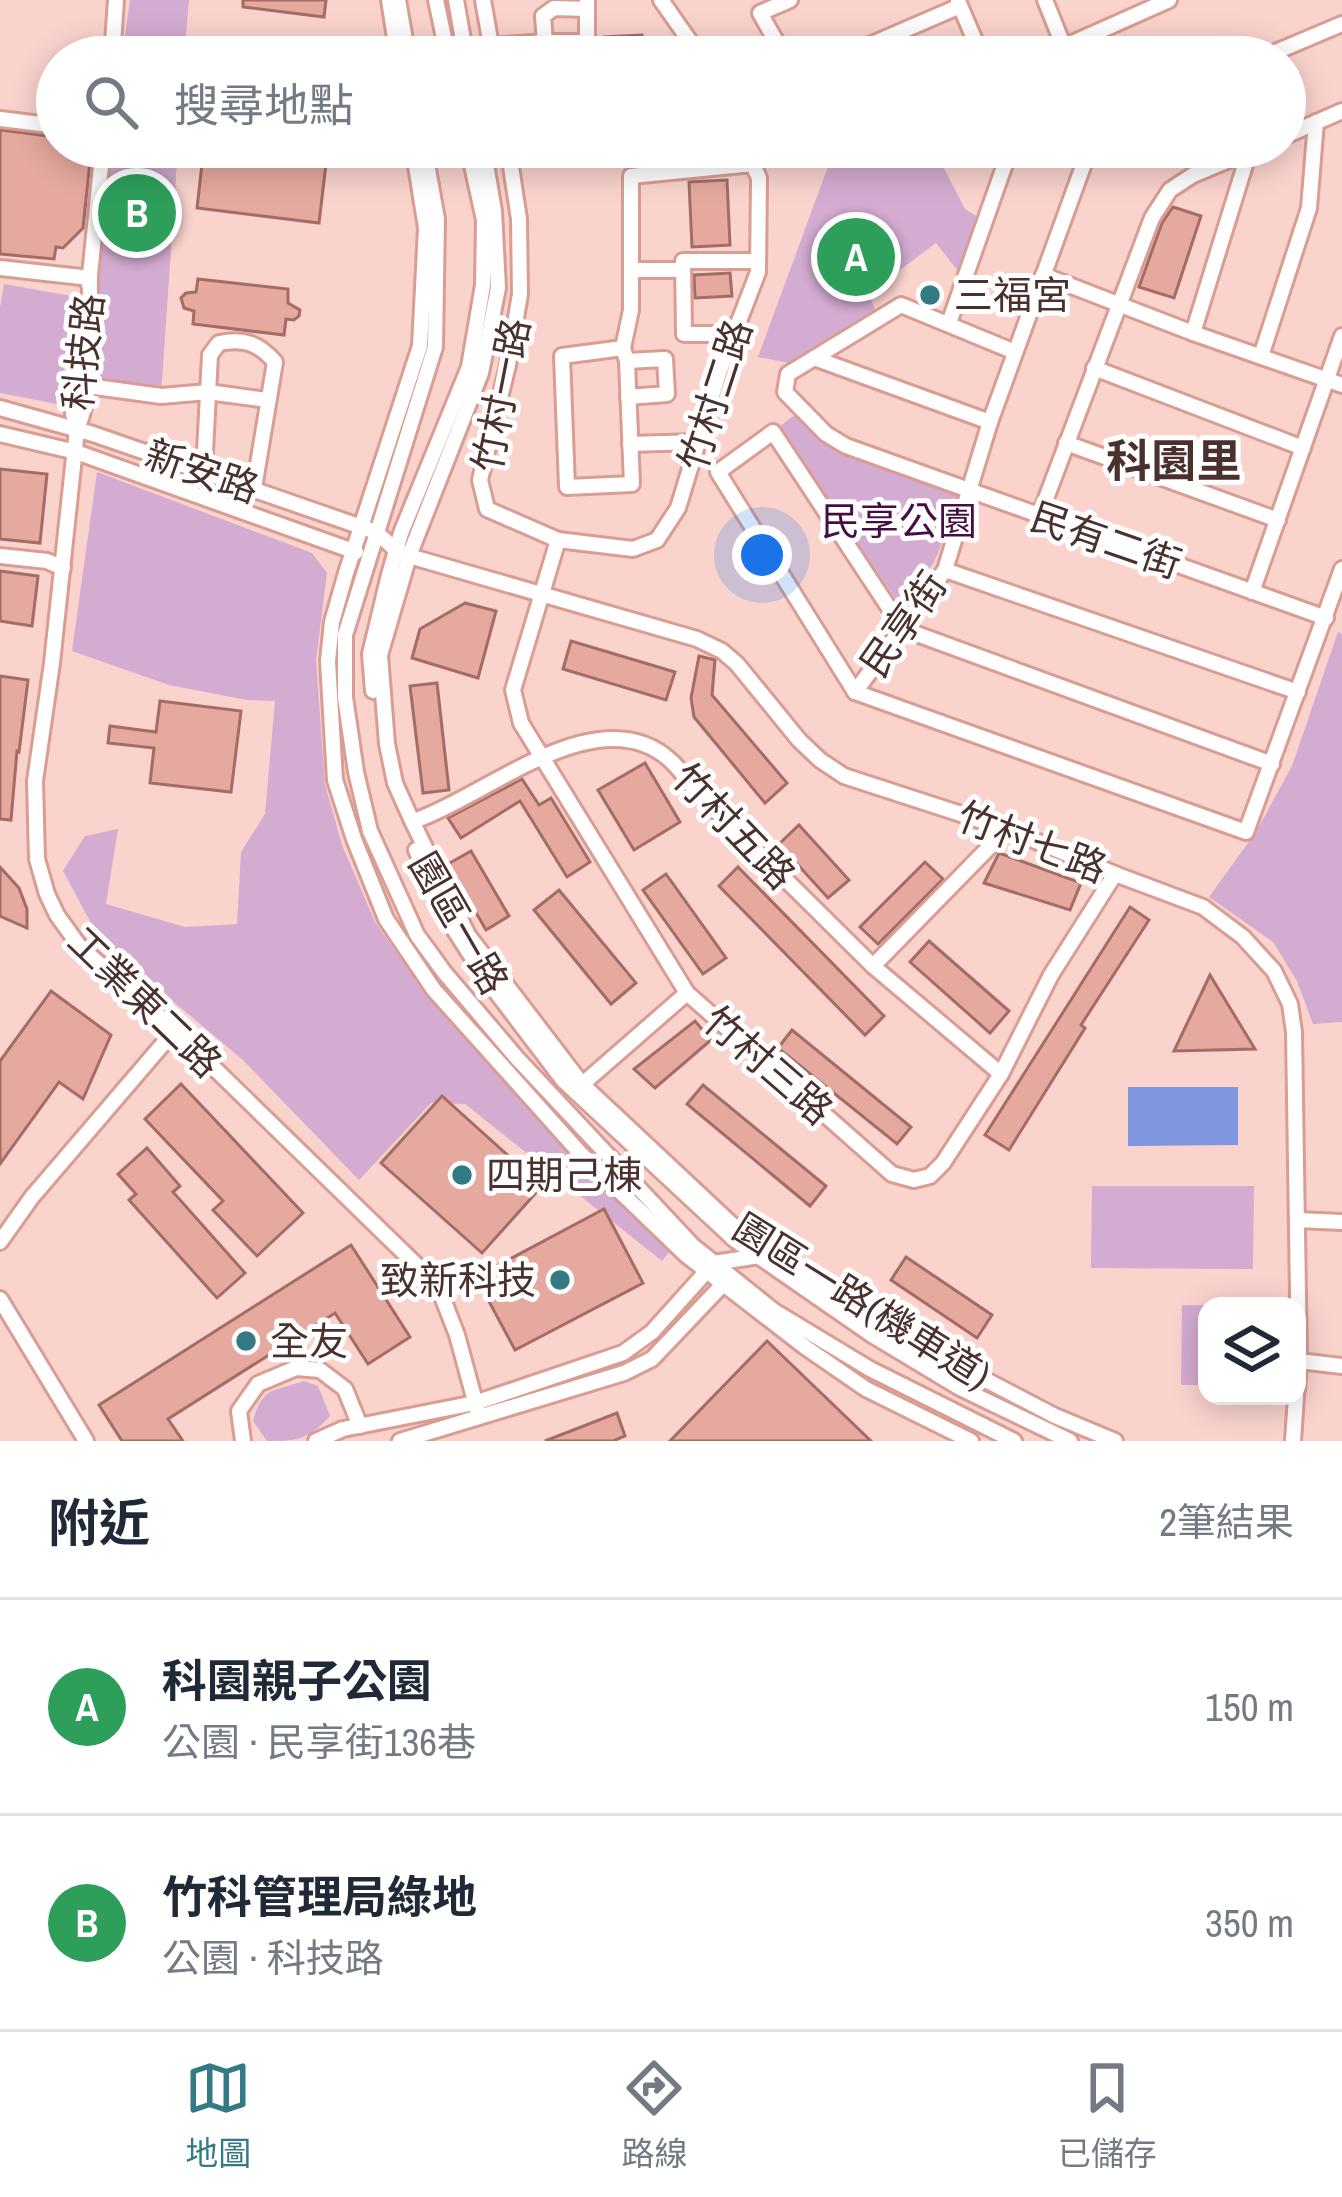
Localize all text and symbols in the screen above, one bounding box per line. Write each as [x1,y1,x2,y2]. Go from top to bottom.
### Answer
search box [36,36,1306,168]
icon: search [78,69,144,135]
text: 搜尋地點 [174,74,354,135]
pin: B [98,168,176,258]
pin: A [817,212,895,302]
place label: 三福宮 [954,269,1071,321]
marker: 三福宮 [917,282,943,308]
street label: 科技路 [51,291,115,413]
street label: 竹村一路 [461,313,541,477]
street label: 竹村二路 [666,313,764,477]
street label: 新安路 [138,427,266,515]
district label: 科園里 [1106,430,1242,491]
street label: 民有二街 [1024,490,1188,590]
park label: 民享公園 [821,495,977,547]
your location [732,525,792,585]
street label: 民享街 [848,561,958,687]
street label: 竹村五路 [661,752,807,900]
street label: 竹村七路 [950,790,1114,894]
street label: 園區一路 [397,842,521,1004]
street label: 工業東二路 [57,916,233,1088]
street label: 竹村三路 [692,994,844,1136]
place label: 四期己棟 [486,1149,642,1201]
marker: 四期己棟 [449,1162,475,1188]
street label: 園區一路(機車道) [723,1201,1001,1401]
place label: 致新科技 [380,1254,536,1306]
marker: 致新科技 [547,1267,573,1293]
map controls [1198,1297,1306,1405]
button: layers [1198,1297,1306,1405]
place label: 全友 [270,1315,348,1367]
marker: 全友 [233,1328,259,1354]
text: 附近 [48,1488,150,1557]
text: 2筆結果 [1159,1496,1294,1548]
text: 科園親子公園 [162,1650,432,1711]
text: A [75,1681,99,1733]
text: 150 m [1205,1681,1294,1733]
text: 公園 · 民享街136巷 [162,1716,476,1768]
text: 竹科管理局綠地 [162,1866,477,1927]
text: B [75,1897,99,1949]
text: 350 m [1205,1897,1294,1949]
text: 公園 · 科技路 [162,1932,384,1984]
tab: 地圖 [185,2055,251,2175]
tab: 路線 [621,2055,687,2175]
tab: 已儲存 [1058,2055,1157,2175]

